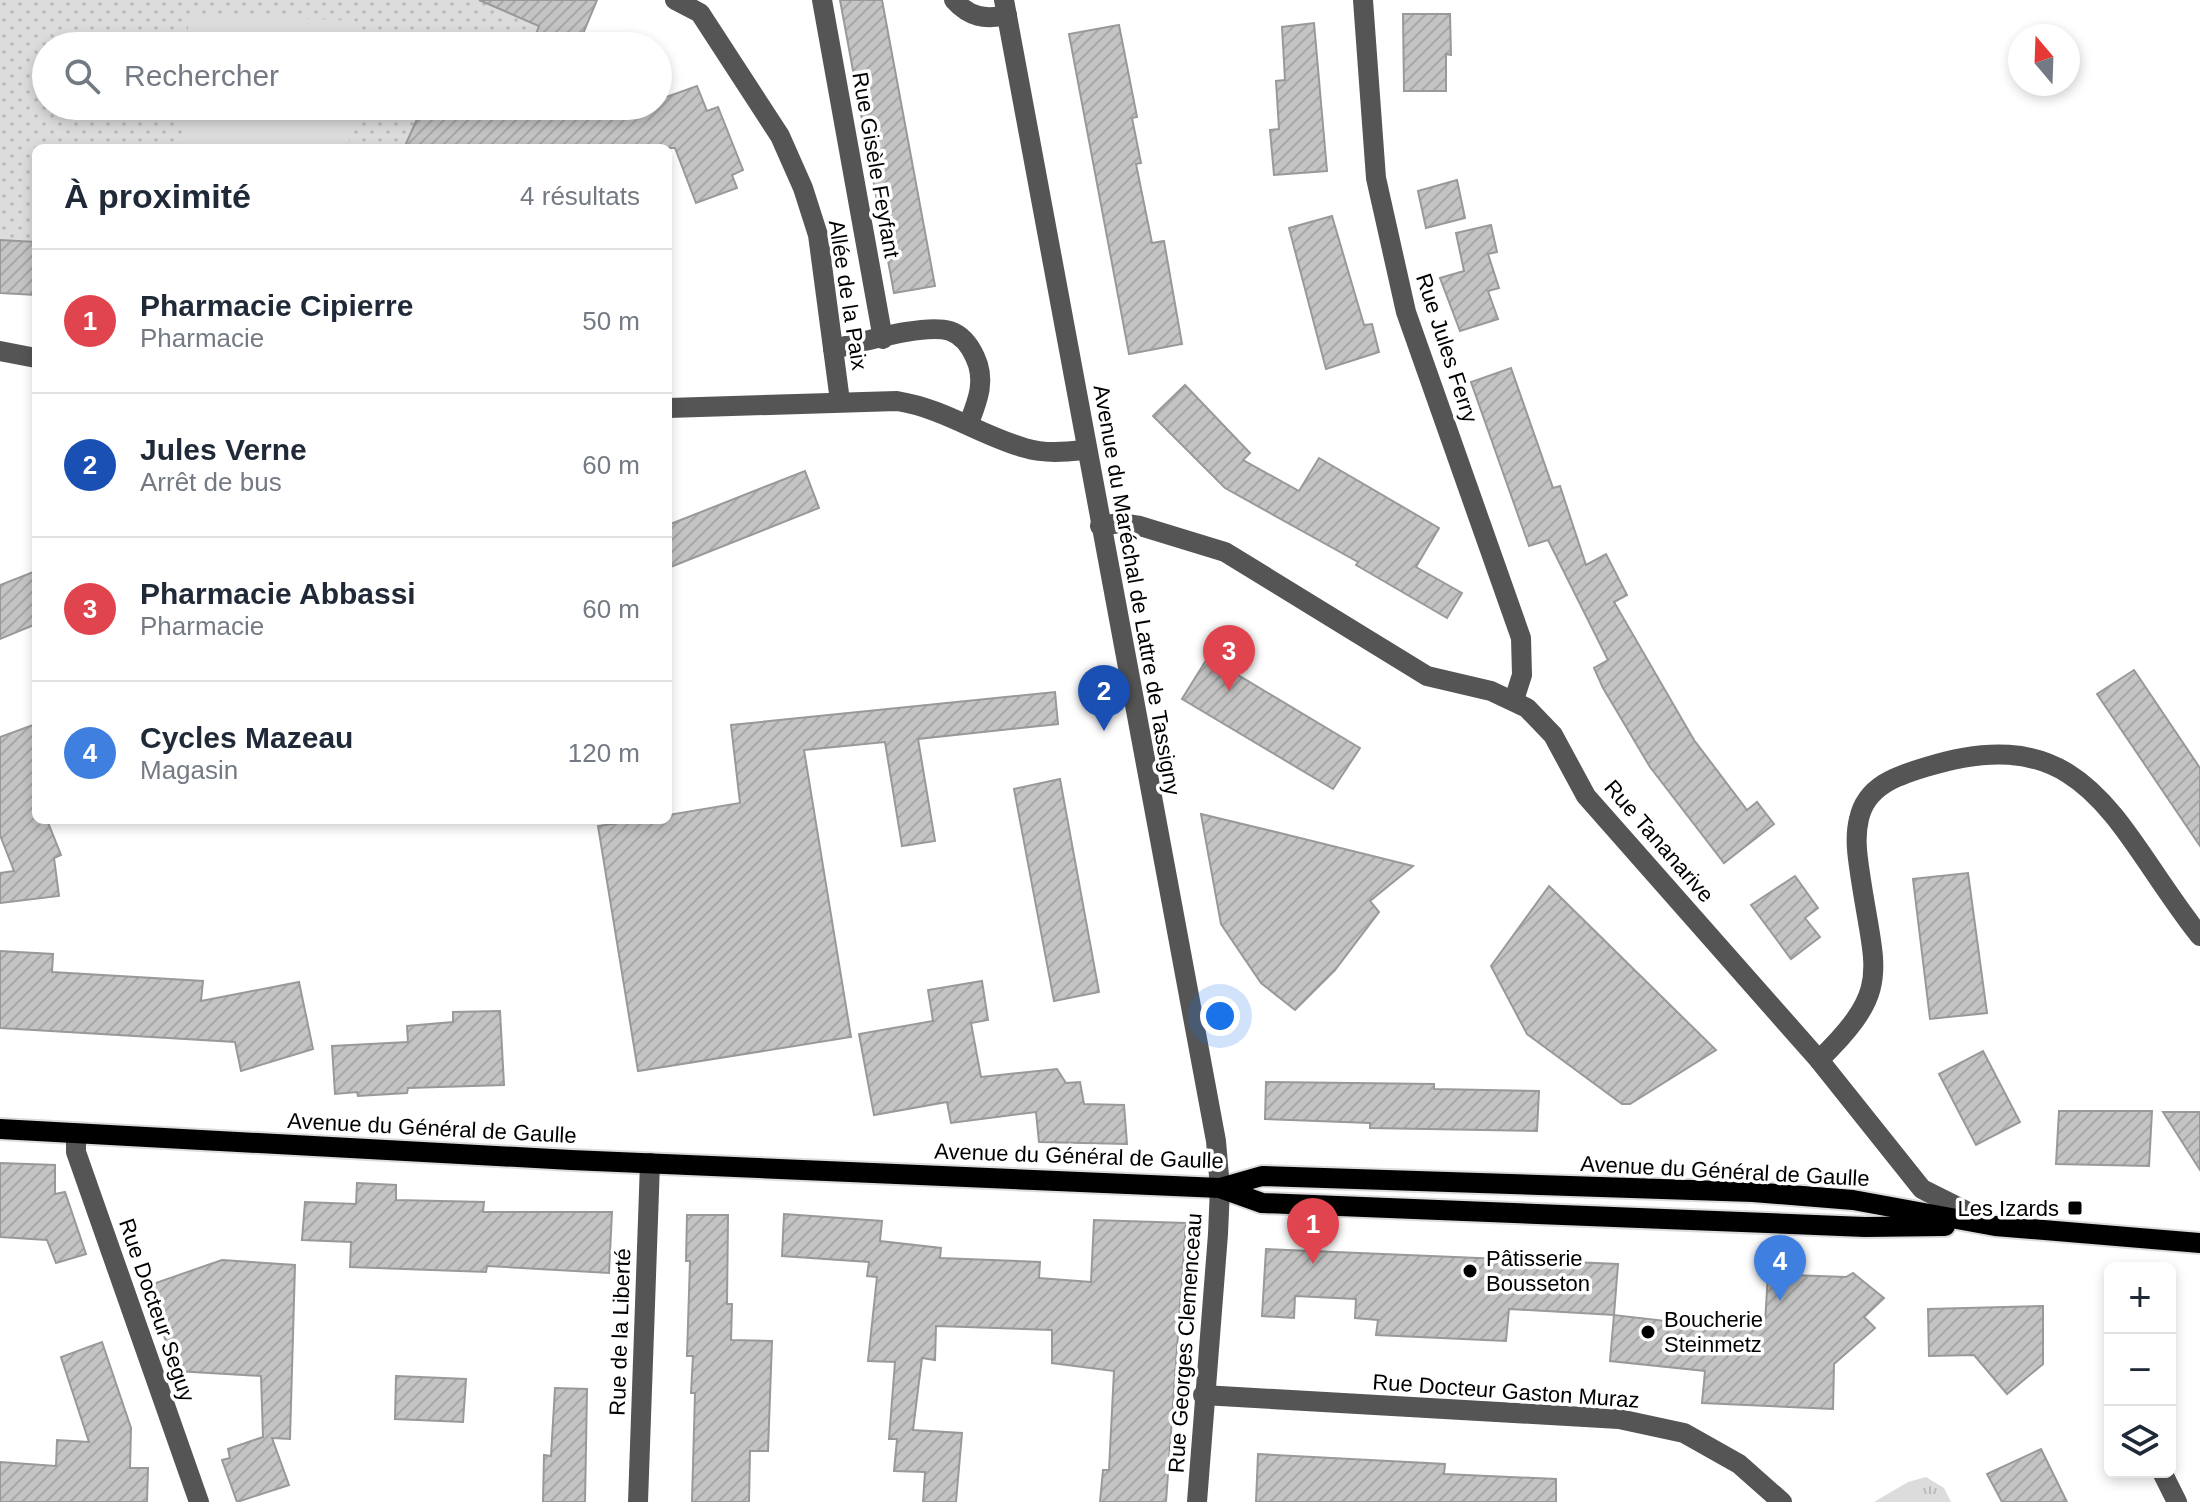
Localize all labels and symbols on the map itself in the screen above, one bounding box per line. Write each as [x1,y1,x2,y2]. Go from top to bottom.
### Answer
north arrow [2008,24,2080,96]
street label: Rue Gisèle Feyfant [847,70,905,260]
street label: Allée de la Paix [824,218,872,372]
street label: Rue Jules Ferry [1411,270,1483,426]
street label: Avenue du Maréchal de Lattre de Tassigny [1089,383,1185,797]
pin: 3 [1203,625,1255,691]
pin: 2 [1078,665,1130,731]
street label: Rue Tananarive [1599,775,1719,907]
your location [1200,996,1240,1036]
street label: Avenue du Général de Gaulle [287,1108,577,1148]
street label: Avenue du Général de Gaulle [934,1138,1224,1174]
street label: Avenue du Général de Gaulle [1580,1151,1870,1191]
place label: Les Izards [1958,1196,2059,1221]
pin: 1 [1287,1198,1339,1264]
marker: Les Izards [2066,1199,2084,1217]
street label: Rue Georges Clemenceau [1163,1212,1207,1474]
street label: Rue Docteur Seguy [114,1215,200,1405]
pin: 4 [1754,1235,1806,1301]
place label: Pâtisserie Bousseton [1486,1246,1590,1296]
street label: Rue de la Liberté [605,1248,635,1416]
marker: Pâtisserie Bousseton [1461,1262,1479,1280]
place label: Boucherie Steinmetz [1664,1307,1763,1357]
marker: Boucherie Steinmetz [1639,1323,1657,1341]
street label: Rue Docteur Gaston Muraz [1372,1369,1640,1413]

